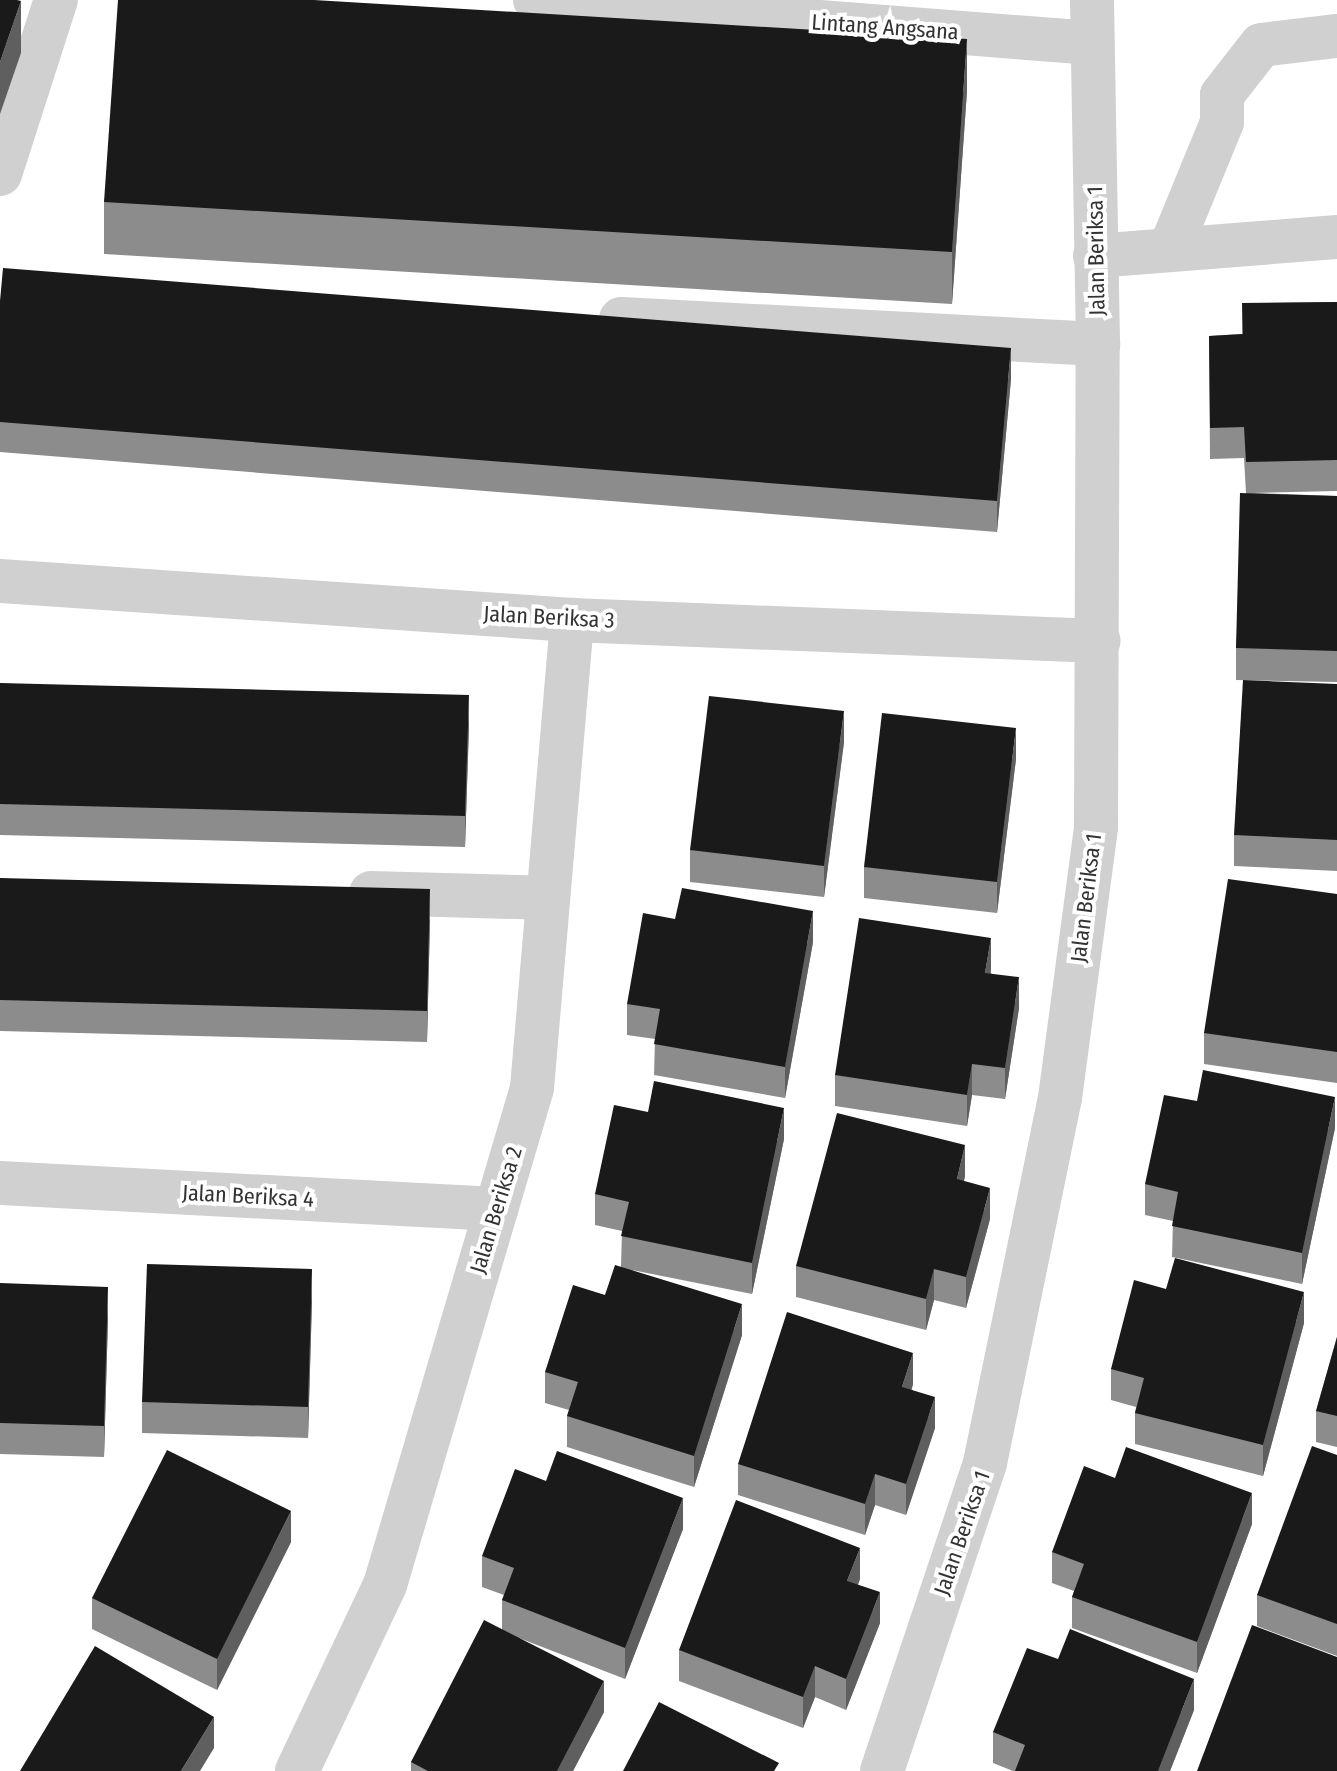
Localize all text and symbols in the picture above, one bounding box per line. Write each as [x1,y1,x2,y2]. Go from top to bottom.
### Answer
street label: Lintang Angsana [810,9,960,45]
street label: Jalan Beriksa 1 [1082,186,1110,316]
street label: Jalan Beriksa 3 [483,600,615,634]
street label: Jalan Beriksa 1 [1065,832,1107,964]
street label: Jalan Beriksa 2 [464,1144,528,1276]
street label: Jalan Beriksa 4 [181,1179,315,1213]
street label: Jalan Beriksa 1 [928,1467,996,1599]

